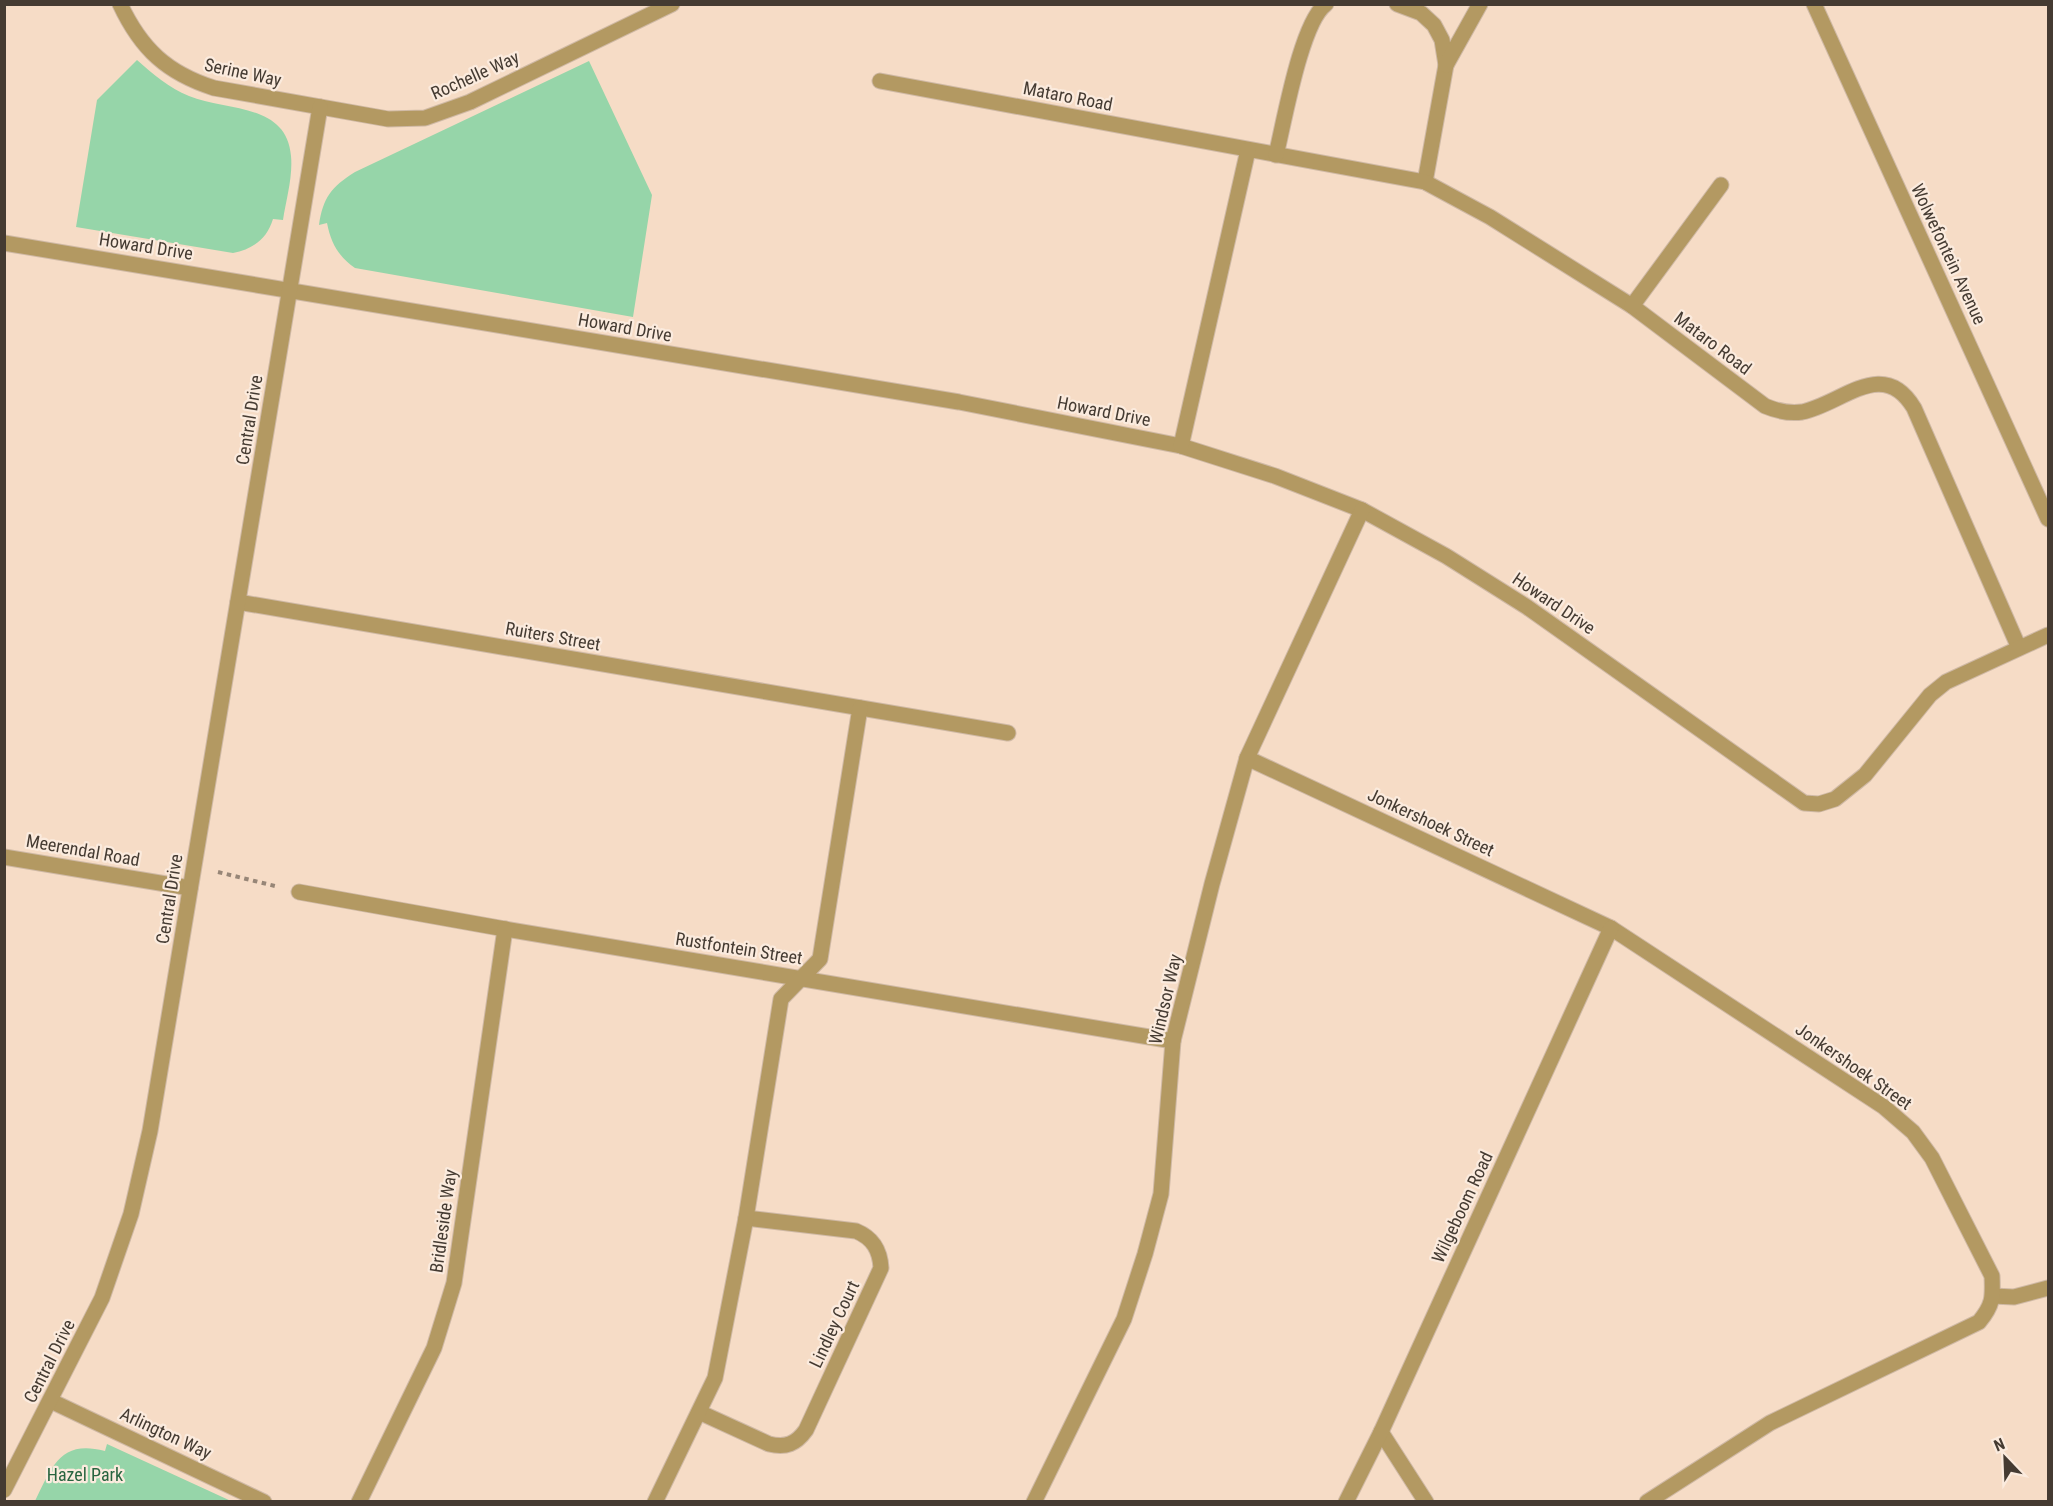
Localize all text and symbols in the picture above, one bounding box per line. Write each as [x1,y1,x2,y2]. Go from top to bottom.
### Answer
street label: Rochelle Way [428,46,523,104]
street label: Serine Way [203,54,284,90]
street label: Mataro Road [1021,77,1115,115]
street label: Wolwefontein Avenue [1907,180,1991,328]
street label: Howard Drive [98,228,194,264]
street label: Mataro Road [1670,307,1756,379]
street label: Howard Drive [576,308,674,346]
street label: Central Drive [232,374,266,466]
street label: Howard Drive [1055,392,1153,430]
street label: Howard Drive [1509,568,1599,638]
street label: Ruiters Street [504,617,602,655]
street label: Jonkershoek Street [1364,784,1498,860]
street label: Meerendal Road [25,830,141,870]
street label: Central Drive [152,853,186,945]
street label: Rustfontein Street [674,928,804,968]
street label: Windsor Way [1144,951,1186,1046]
street label: Jonkershoek Street [1792,1018,1916,1114]
street label: Wilgeboom Road [1427,1148,1497,1266]
street label: Bridleside Way [425,1167,461,1274]
street label: Lindley Court [805,1277,863,1371]
street label: Central Drive [19,1316,79,1406]
street label: Arlington Way [117,1403,215,1463]
north arrow [1975,1428,2035,1488]
text: N [1991,1434,2008,1455]
park label: Hazel Park [47,1464,123,1485]

